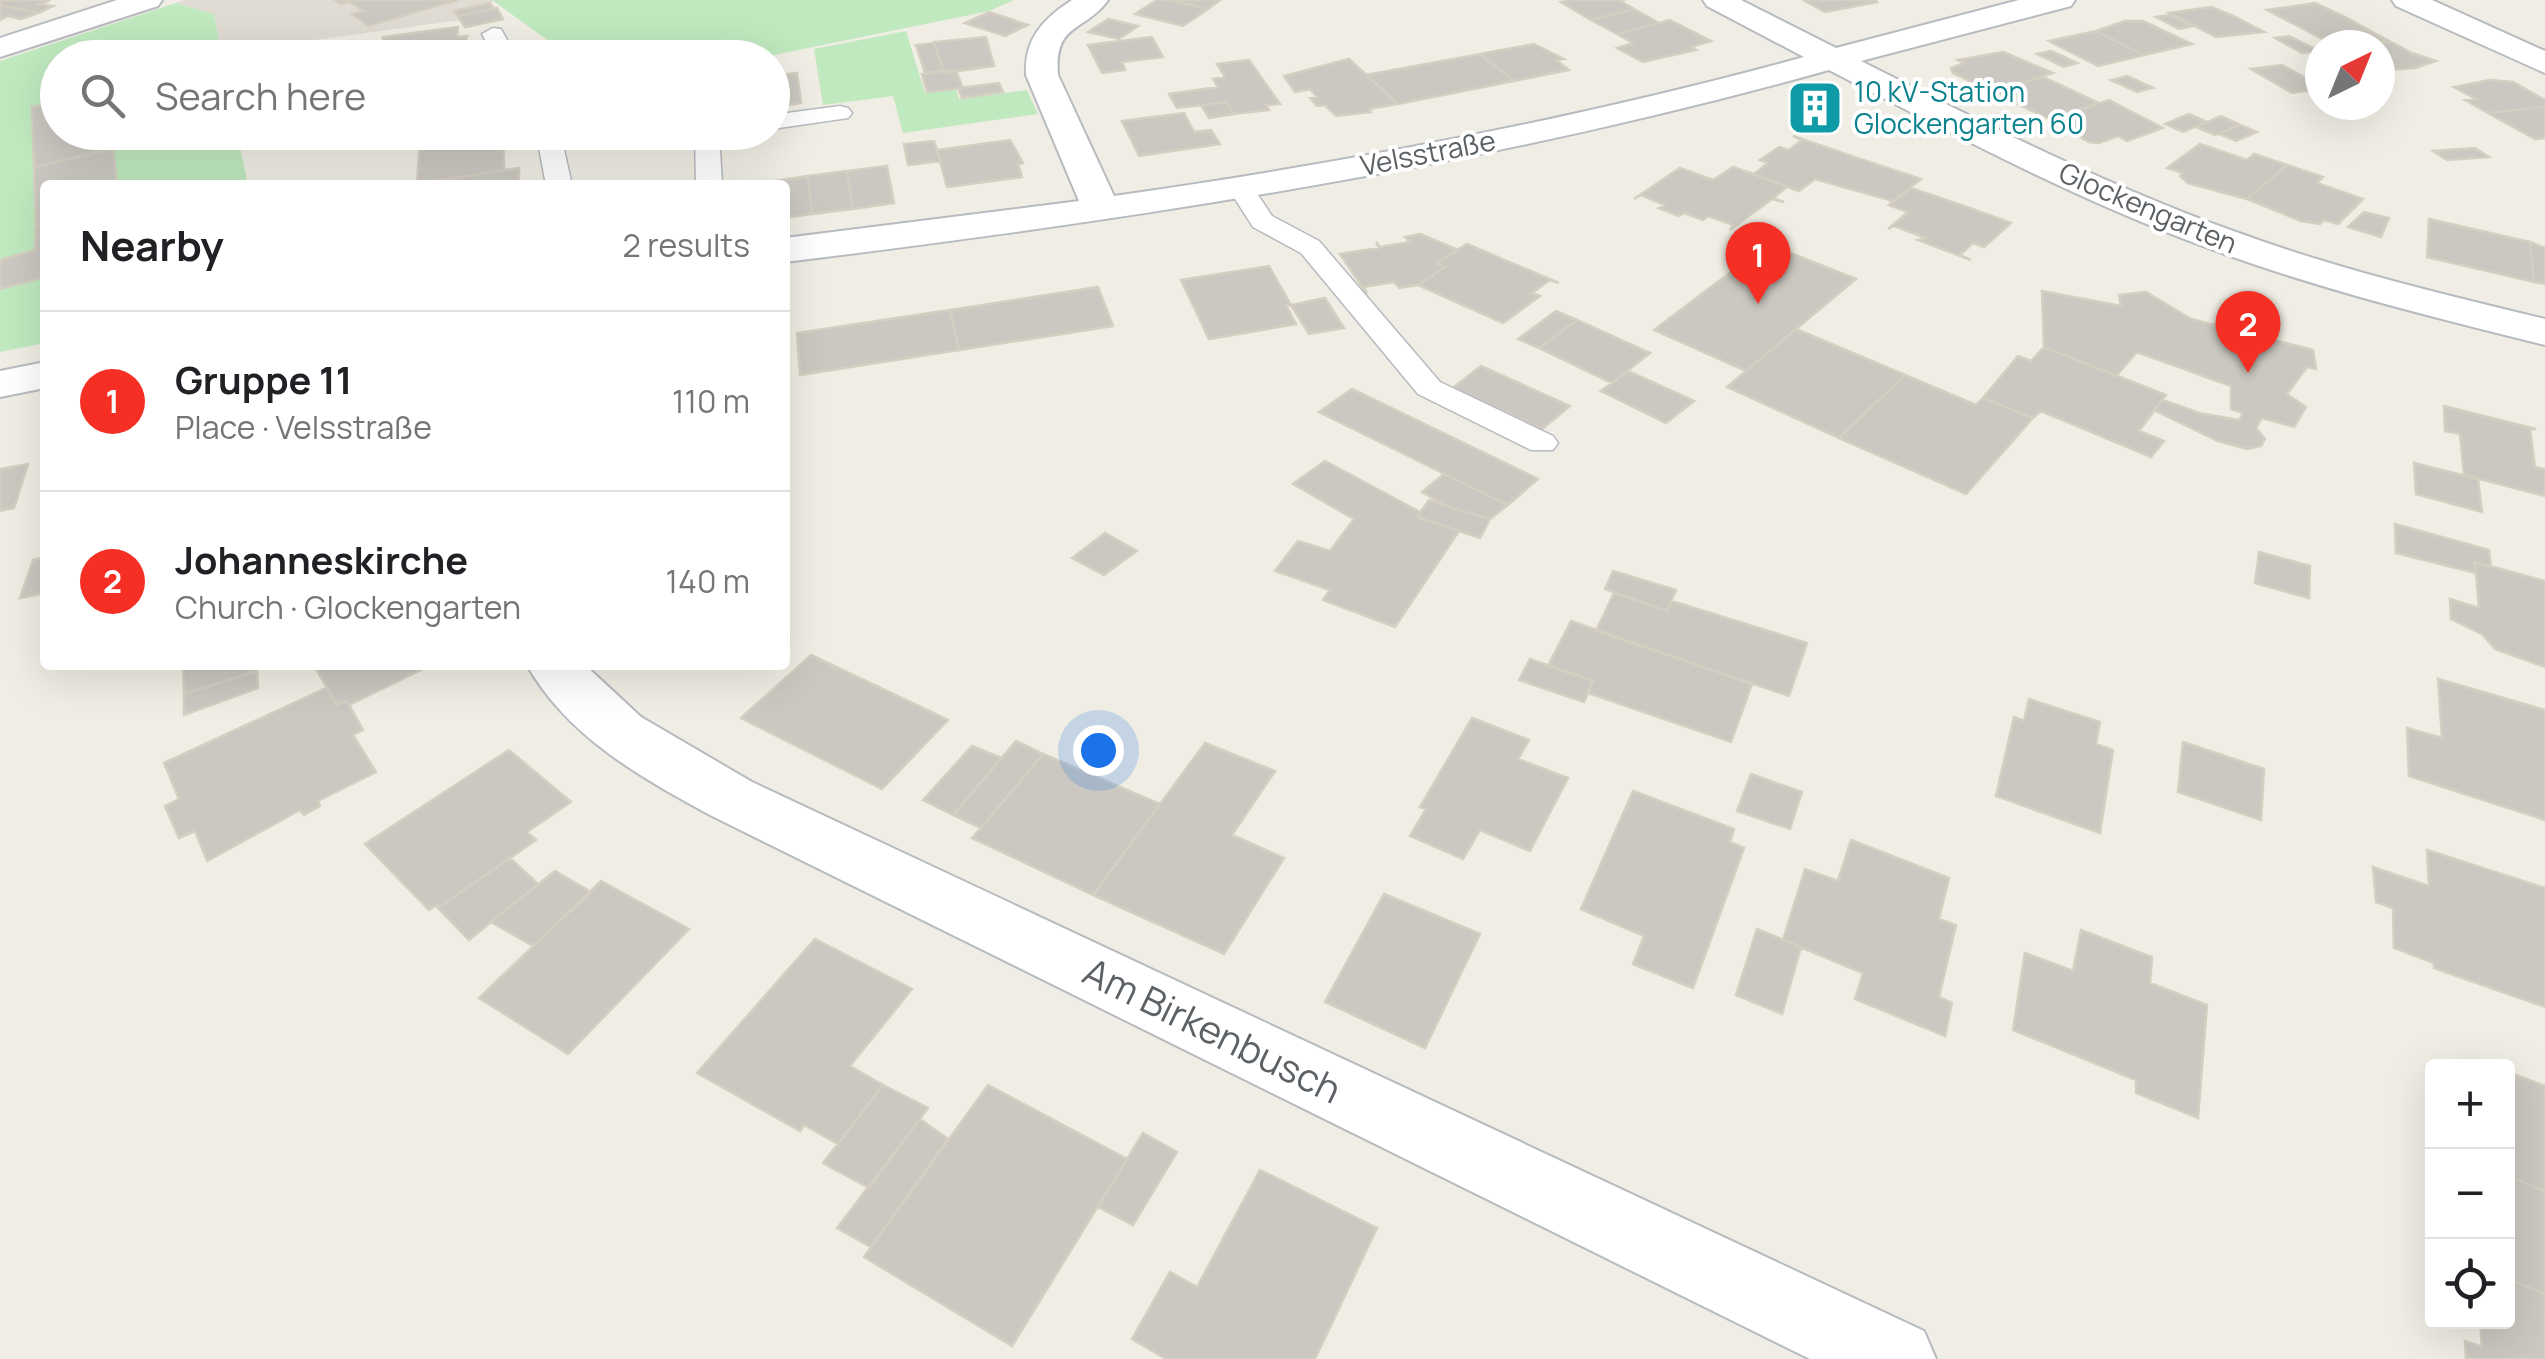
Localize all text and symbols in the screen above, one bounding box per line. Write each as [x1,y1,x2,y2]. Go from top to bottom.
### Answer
north arrow [2305,30,2395,120]
search box [40,40,790,150]
icon: search [75,68,130,123]
text: Search here [155,69,366,121]
place label: 10 kV-Station Glockengarten 60 [1854,72,2084,142]
building icon: 10 kV-Station Glockengarten 60 [1785,78,1845,138]
street label: Velsstraße [1357,120,1499,184]
street label: Glockengarten [2054,152,2243,262]
text: Nearby [80,216,224,274]
pin: 1 [1726,222,1790,304]
text: 2 results [623,223,750,267]
pin: 2 [2216,290,2280,373]
text: Gruppe 11 [175,353,352,405]
text: 1 [105,379,120,423]
text: 110 m [672,379,750,423]
text: Place · Velsstraße [175,405,432,449]
text: Johanneskirche [175,533,468,585]
text: 2 [103,559,122,603]
text: 140 m [666,559,750,603]
text: Church · Glockengarten [175,585,521,629]
your location [1073,725,1124,776]
street label: Am Birkenbusch [1075,944,1351,1114]
map controls [2425,1059,2515,1329]
button: + [2425,1059,2515,1149]
button: − [2425,1149,2515,1239]
button: locate [2425,1239,2515,1329]

